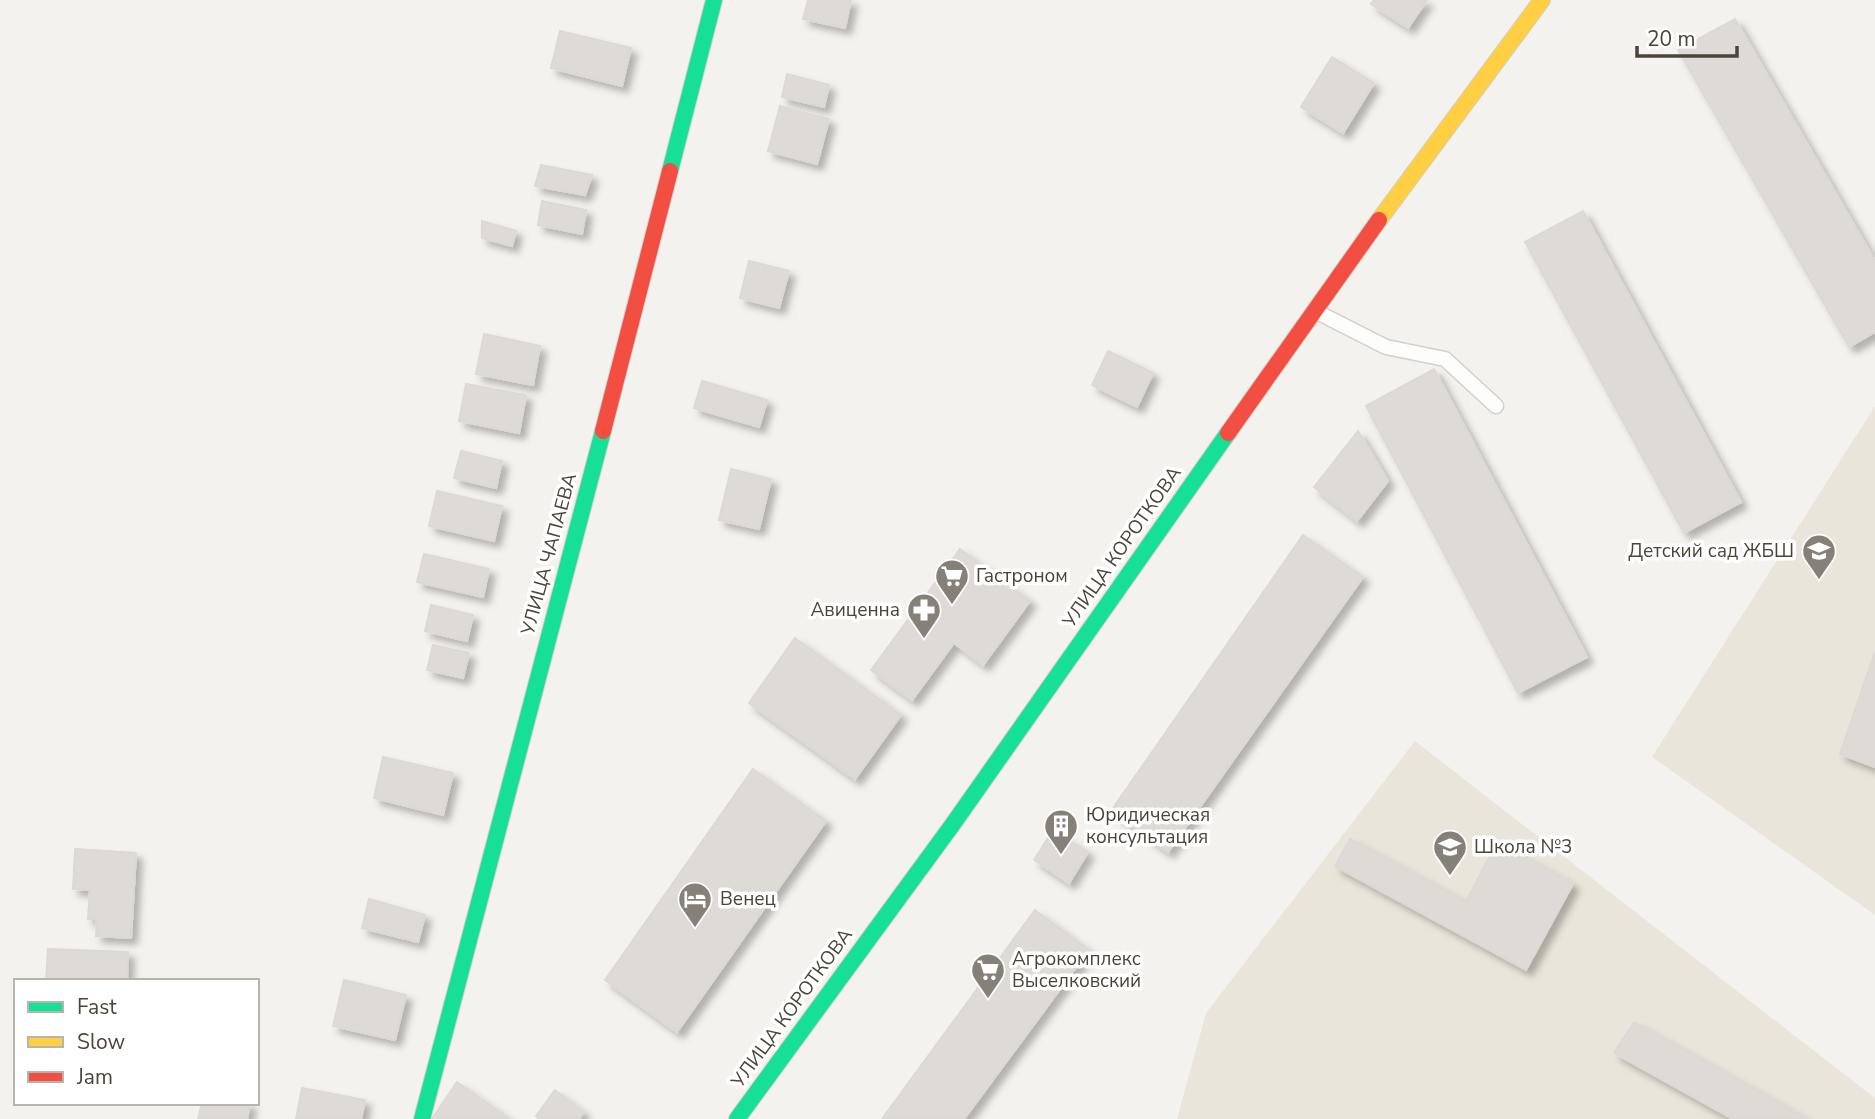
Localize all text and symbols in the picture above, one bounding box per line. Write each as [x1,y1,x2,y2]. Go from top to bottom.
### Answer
scale bar [1637,14,1737,58]
text: 20 m [1647,25,1696,53]
street label: УЛИЦА КОРОТКОВА [1056,461,1187,633]
street label: УЛИЦА ЧАПАЕВА [515,470,583,639]
school or university icon: Детский сад ЖБШ [1800,532,1838,581]
place label: Детский сад ЖБШ [1628,538,1794,564]
supermarket icon: Гастроном [933,557,971,606]
place label: Гастроном [976,563,1068,589]
pharmacy icon: Авиценна [905,591,943,640]
place label: Авиценна [810,597,900,623]
place label: Юридическая консультация [1086,802,1210,850]
building icon: Юридическая консультация [1042,807,1080,856]
school or university icon: Школа №3 [1431,828,1469,877]
place label: Школа №3 [1474,834,1573,860]
hotel icon: Венец [676,880,714,929]
place label: Венец [720,886,776,912]
street label: УЛИЦА КОРОТКОВА [725,923,859,1094]
place label: Агрокомплекс Выселковский [1012,946,1141,994]
supermarket icon: Агрокомплекс Выселковский [969,951,1007,1000]
legend [14,979,259,1105]
text: Fast [77,993,117,1021]
text: Slow [77,1028,126,1056]
text: Jam [76,1063,113,1091]

